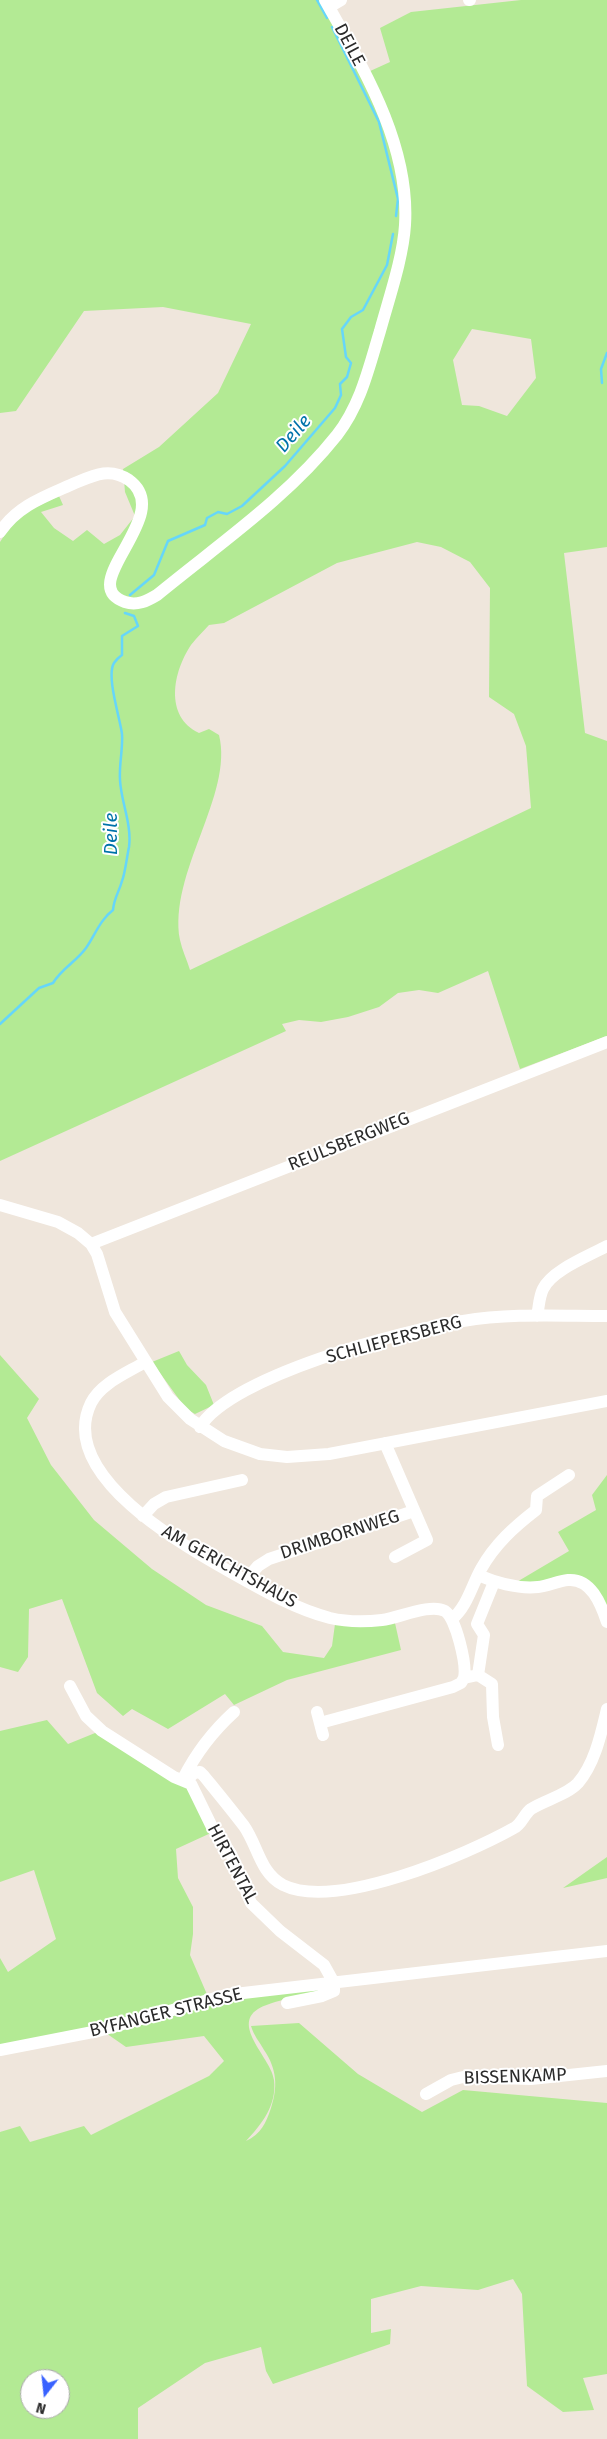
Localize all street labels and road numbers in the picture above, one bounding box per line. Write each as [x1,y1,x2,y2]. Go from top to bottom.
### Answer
street label: DEILE [329,20,369,70]
street label: REULSBERGWEG [285,1108,413,1176]
street label: SCHLIEPERSBERG [324,1312,464,1368]
street label: DRIMBORNWEG [278,1506,402,1564]
street label: AM GERICHTSHAUS [158,1521,300,1613]
street label: HIRTENTAL [202,1821,262,1907]
street label: BYFANGER STRASSE [87,1984,245,2042]
street label: BISSENKAMP [463,2064,567,2090]

